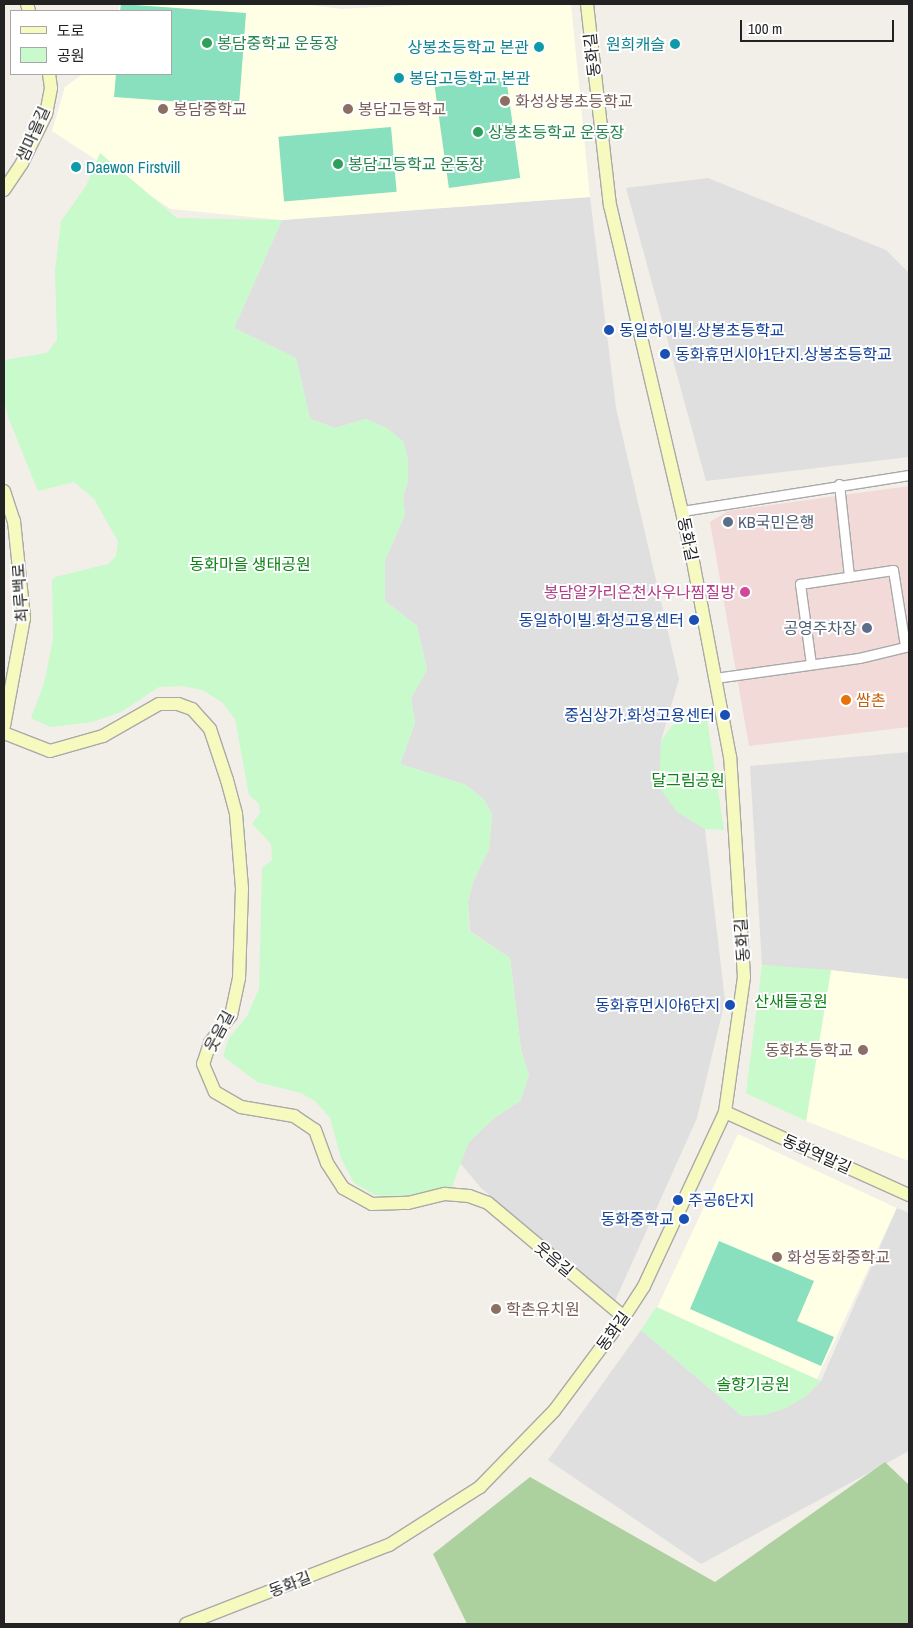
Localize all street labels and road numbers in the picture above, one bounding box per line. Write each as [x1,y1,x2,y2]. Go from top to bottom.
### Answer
street label: 동화길 [580,32,604,78]
street label: 샘마을길 [12,103,54,165]
street label: 동화길 [674,515,702,563]
street label: 최루백로 [8,563,32,623]
street label: 동화길 [731,917,753,963]
street label: 웃음길 [200,1007,238,1055]
street label: 동화역말길 [779,1130,855,1178]
street label: 웃음길 [531,1237,577,1281]
street label: 동화길 [592,1307,634,1355]
street label: 동화길 [266,1567,314,1601]

